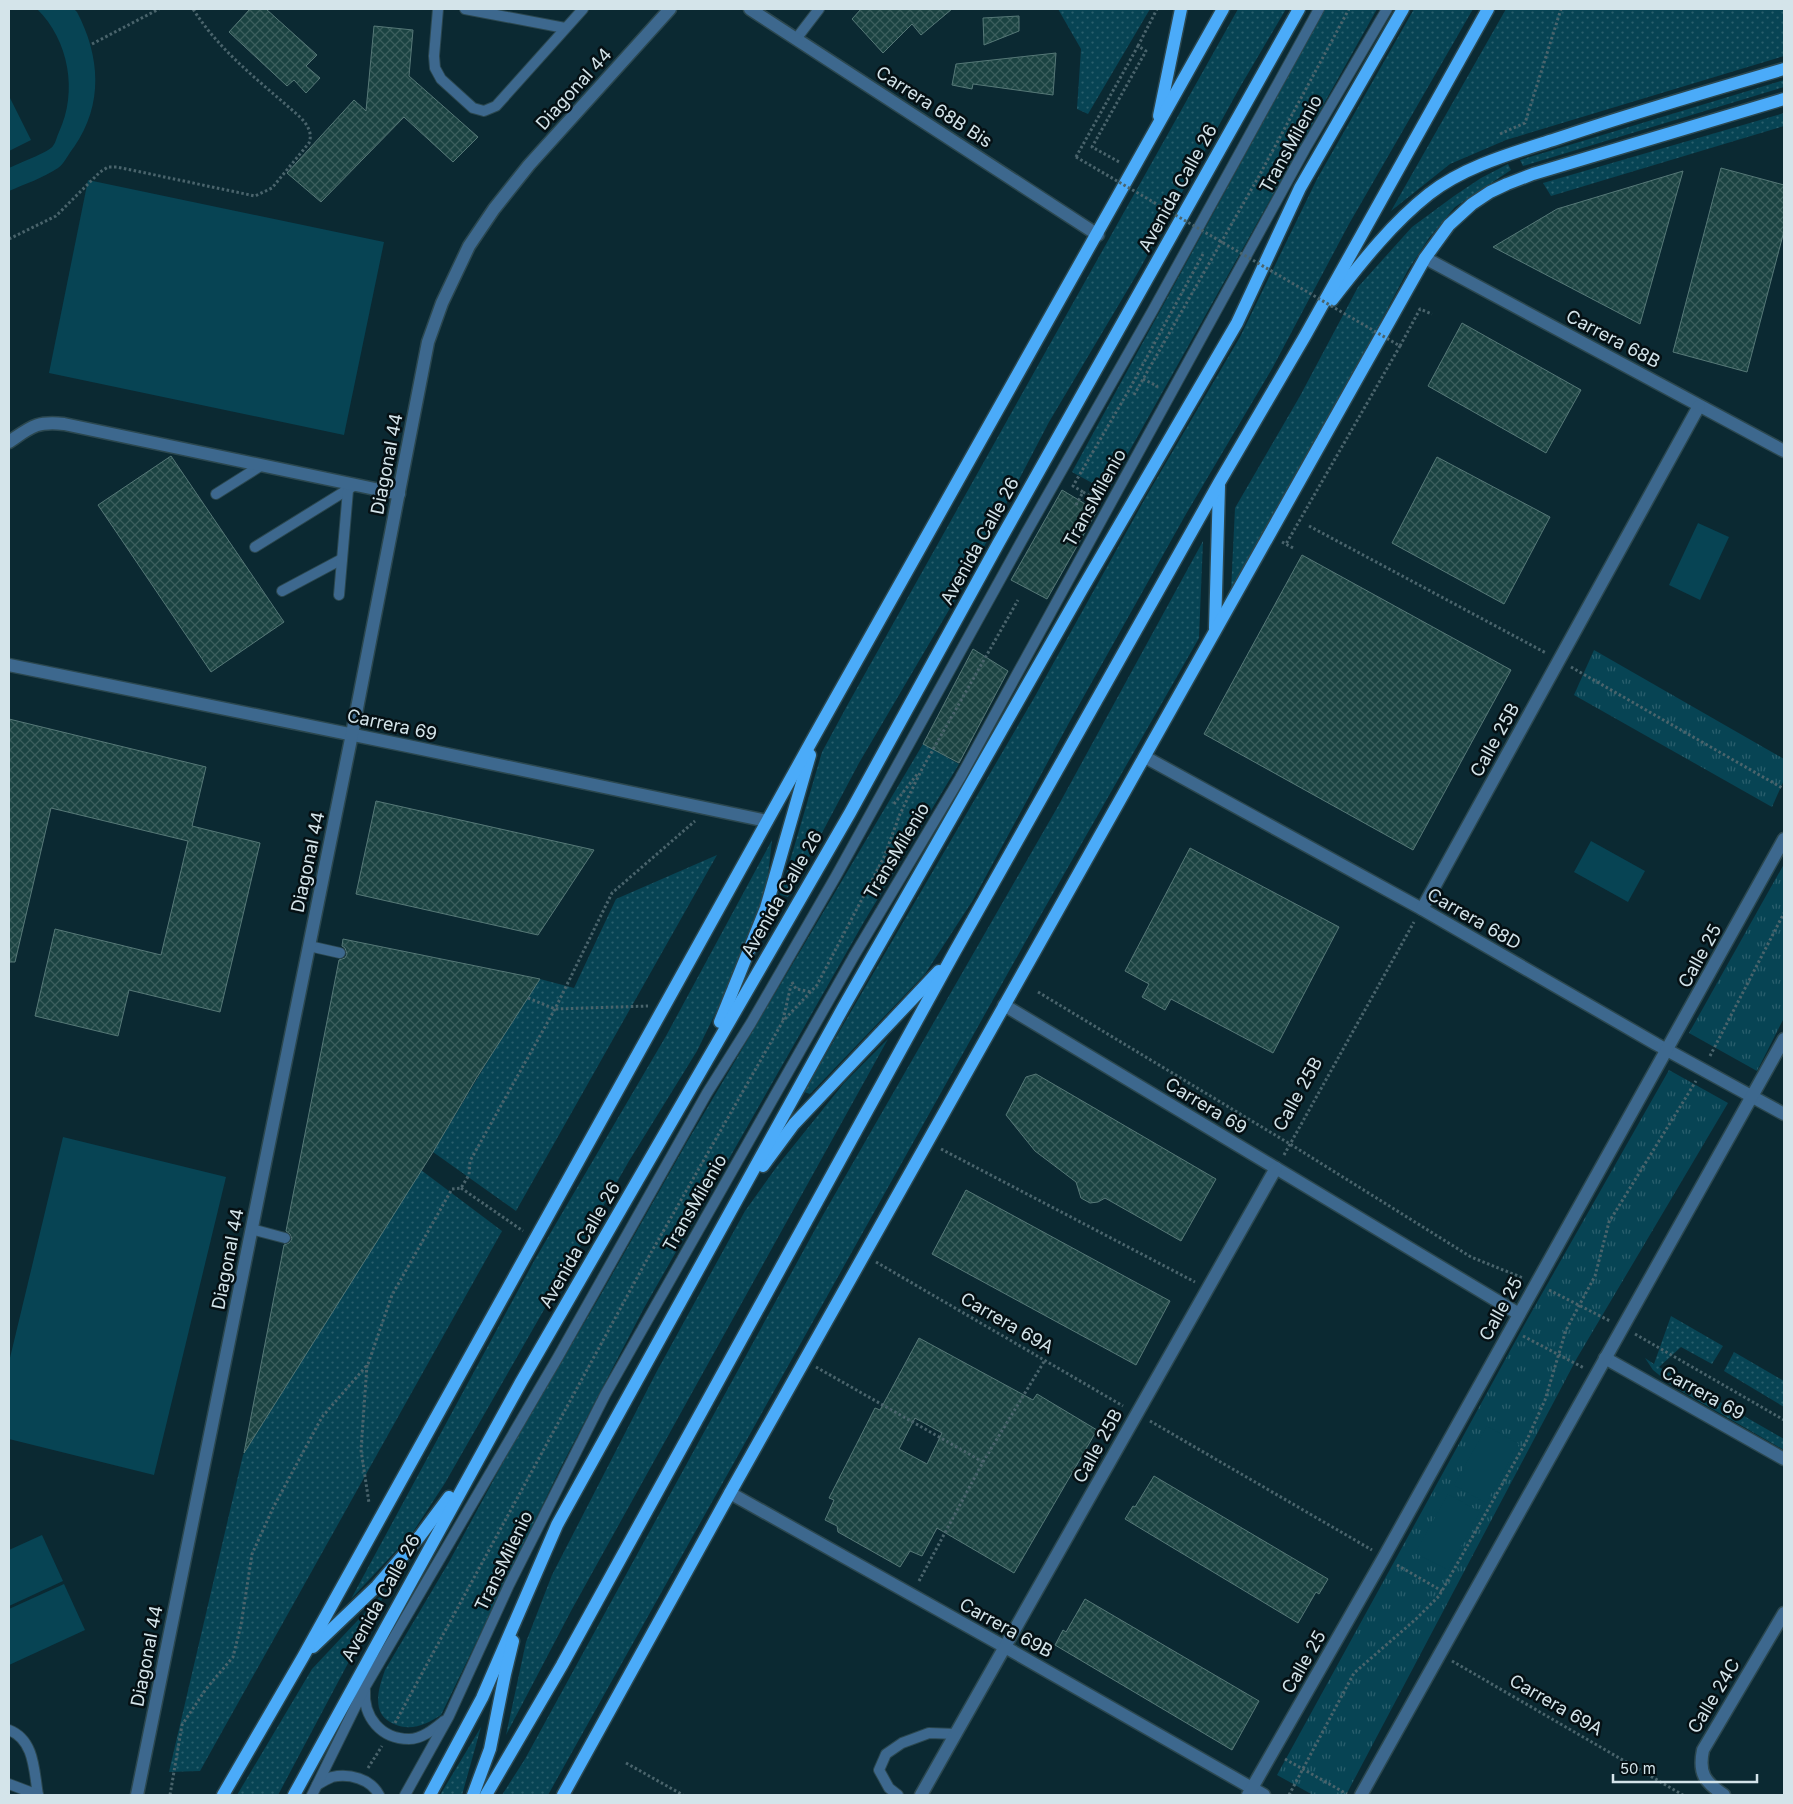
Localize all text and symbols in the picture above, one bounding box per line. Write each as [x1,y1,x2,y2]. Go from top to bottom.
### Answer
street label: Diagonal 44 [531,43,616,134]
street label: Carrera 68B Bis [872,61,996,152]
street label: TransMilenio [1255,91,1326,196]
street label: Avenida Calle 26 [1134,120,1221,255]
street label: Carrera 68B [1563,305,1664,372]
street label: Diagonal 44 [366,411,407,516]
street label: TransMilenio [1059,445,1130,550]
street label: Avenida Calle 26 [936,473,1023,608]
street label: Calle 25B [1466,699,1523,780]
street label: Carrera 69 [345,705,439,744]
street label: TransMilenio [860,799,934,903]
street label: Diagonal 44 [287,809,328,914]
street label: Avenida Calle 26 [737,827,826,961]
street label: Carrera 68D [1424,883,1525,954]
street label: Calle 25 [1674,920,1726,991]
street label: Calle 25B [1269,1053,1326,1134]
street label: Carrera 69 [1162,1073,1251,1138]
street label: TransMilenio [658,1150,731,1255]
street label: Avenida Calle 26 [535,1178,624,1312]
street label: Diagonal 44 [207,1206,248,1311]
street label: Calle 25 [1475,1273,1527,1344]
street label: Carrera 69A [957,1287,1058,1358]
street label: Carrera 69 [1658,1361,1748,1424]
street label: Calle 25B [1069,1405,1126,1486]
street label: TransMilenio [470,1507,537,1614]
street label: Avenida Calle 26 [337,1530,424,1665]
street label: Carrera 69B [956,1593,1057,1662]
street label: Diagonal 44 [126,1603,167,1708]
street label: Calle 25 [1277,1626,1330,1697]
street label: Calle 24C [1683,1655,1744,1737]
street label: Carrera 69A [1506,1669,1607,1740]
scale bar [1613,1752,1757,1784]
text: 50 m [1620,1759,1656,1778]

